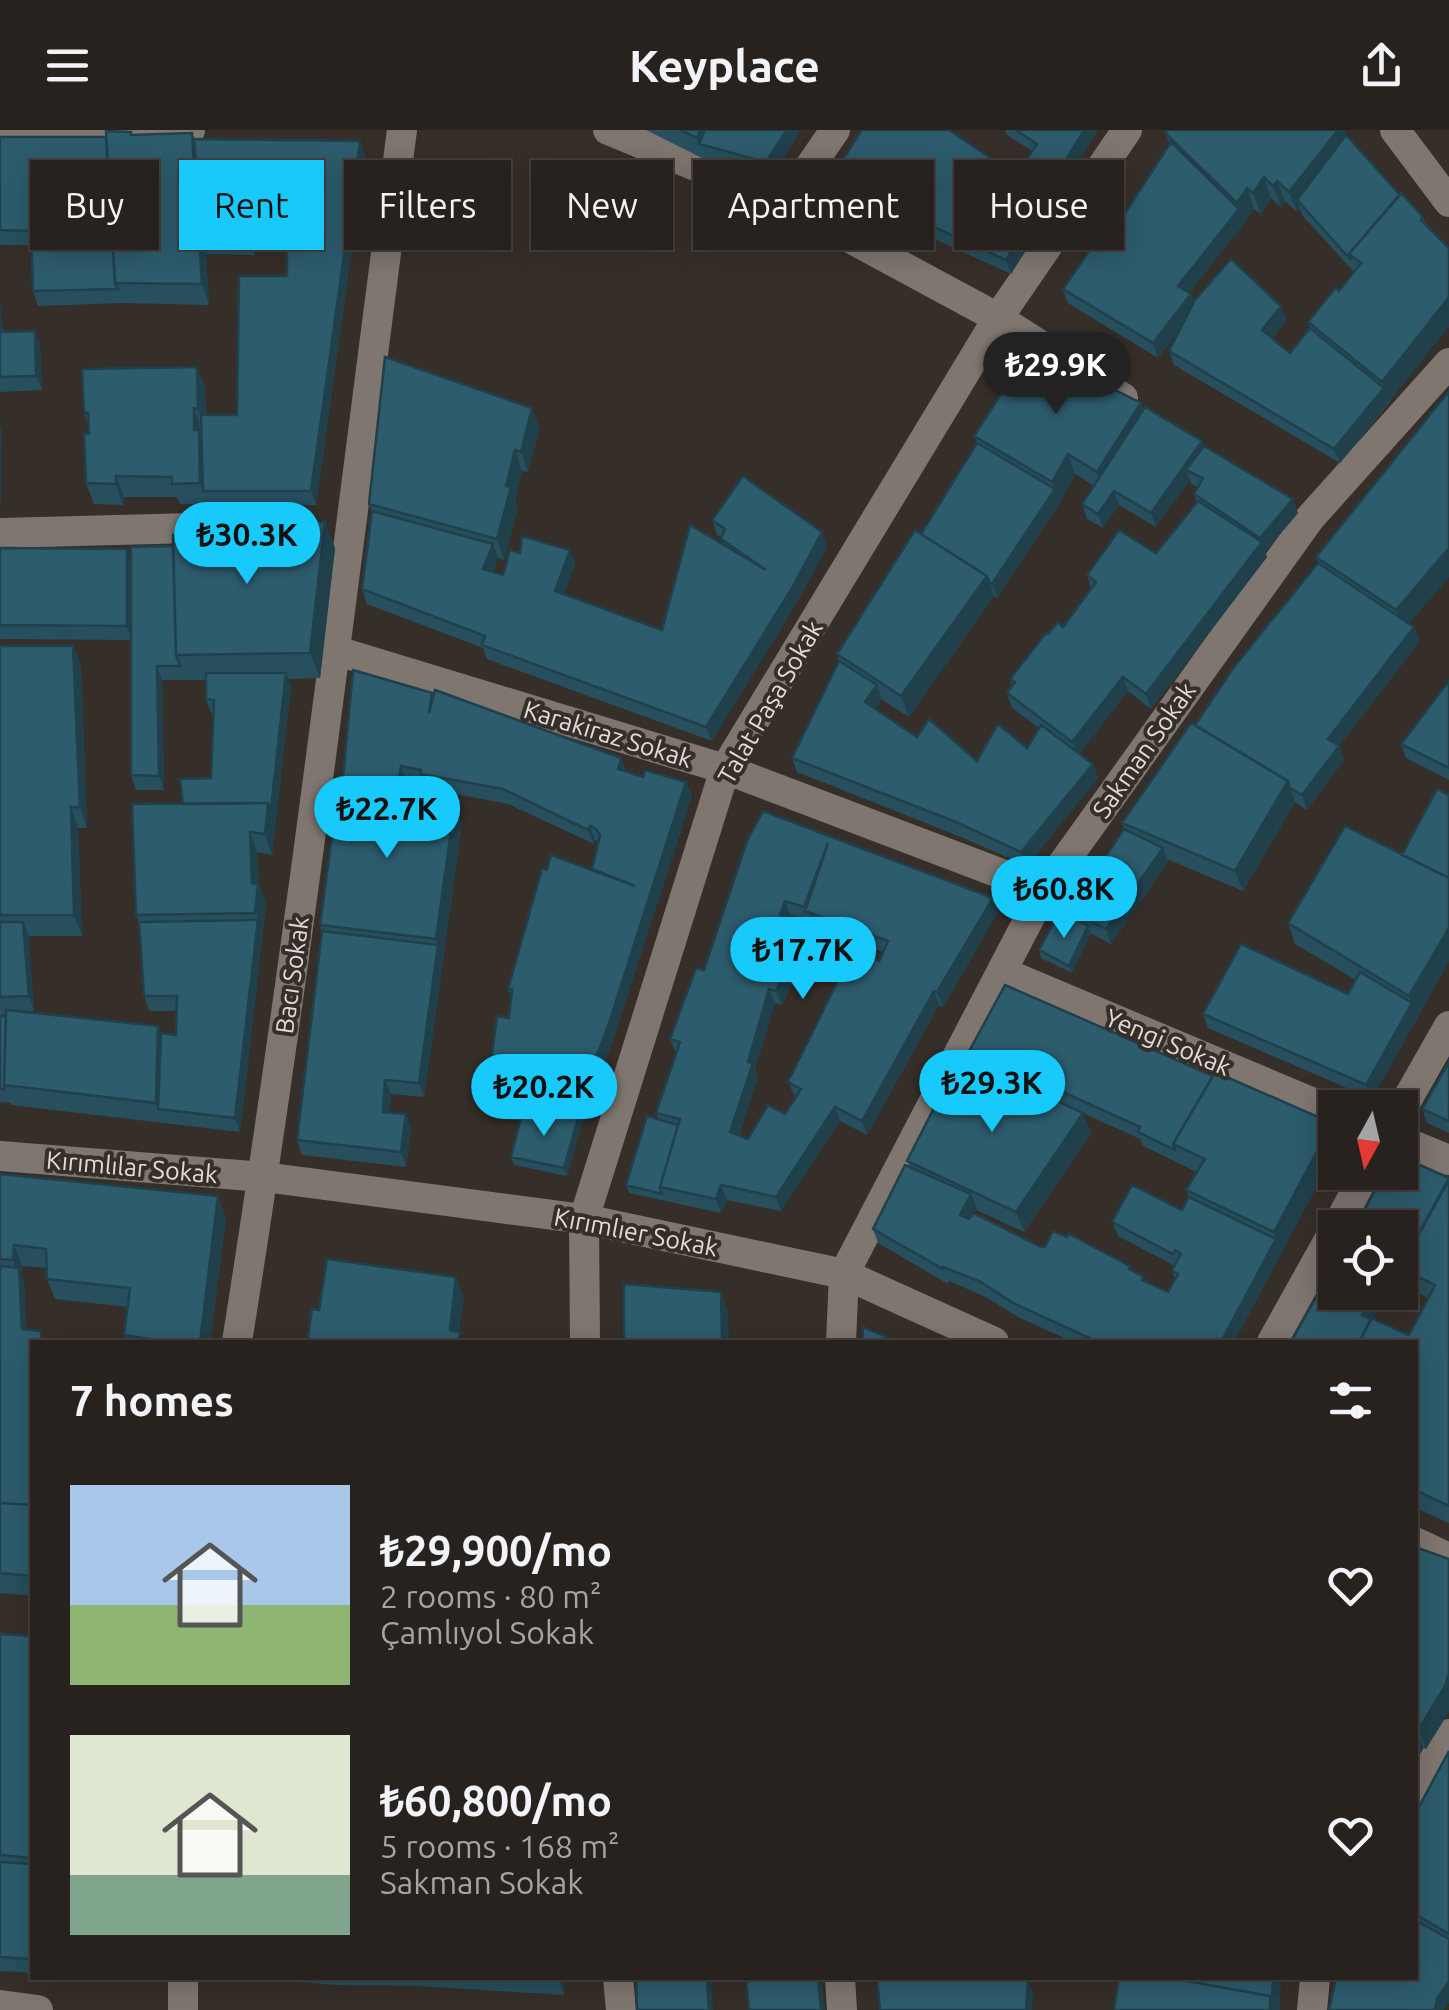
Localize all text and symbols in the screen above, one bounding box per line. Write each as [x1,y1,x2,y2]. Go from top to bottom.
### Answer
icon: menu [40,38,95,93]
icon: share [1354,38,1409,93]
text: Keyplace [629,40,820,91]
chip: Buy [30,160,159,250]
chip: Rent [179,160,324,250]
chip: Filters [344,160,511,250]
chip: New [531,160,673,250]
chip: Apartment [693,160,934,250]
chip: House [954,160,1124,250]
pin: ₺29.9K [975,332,1137,417]
text: ₺29.9K [1005,346,1107,382]
pin: ₺30.3K [166,502,328,587]
text: ₺30.3K [196,516,298,552]
street label: Talat Paşa Sokak [712,615,828,788]
street label: Sakman Sokak [1087,677,1201,823]
street label: Karakiraz Sokak [521,695,696,773]
pin: ₺22.7K [306,776,468,861]
text: ₺22.7K [336,790,438,826]
pin: ₺60.8K [983,856,1145,941]
text: ₺60.8K [1013,870,1115,906]
street label: Bacı Sokak [270,914,314,1035]
pin: ₺17.7K [722,917,884,1002]
text: ₺17.7K [752,931,854,967]
street label: Yengi Sokak [1101,1003,1235,1081]
pin: ₺29.3K [911,1050,1073,1135]
pin: ₺20.2K [463,1054,625,1139]
text: ₺29.3K [941,1064,1043,1100]
text: ₺20.2K [493,1068,595,1104]
north arrow [1318,1090,1418,1190]
map controls [1318,1090,1418,1310]
street label: Kırımlılar Sokak [45,1146,219,1188]
street label: Kırımlıer Sokak [552,1202,721,1262]
button: locate [1318,1210,1418,1310]
icon: filters [1323,1373,1378,1428]
text: 7 homes [70,1377,234,1424]
icon: home [150,1525,270,1645]
text: ₺29,900/mo [380,1527,612,1574]
icon: heart [1323,1558,1378,1613]
text: 2 rooms · 80 m² [380,1578,601,1614]
text: Çamlıyol Sokak [380,1614,594,1650]
icon: home [150,1775,270,1895]
text: ₺60,800/mo [380,1777,612,1824]
icon: heart [1323,1808,1378,1863]
text: 5 rooms · 168 m² [380,1828,620,1864]
text: Sakman Sokak [380,1864,583,1900]

